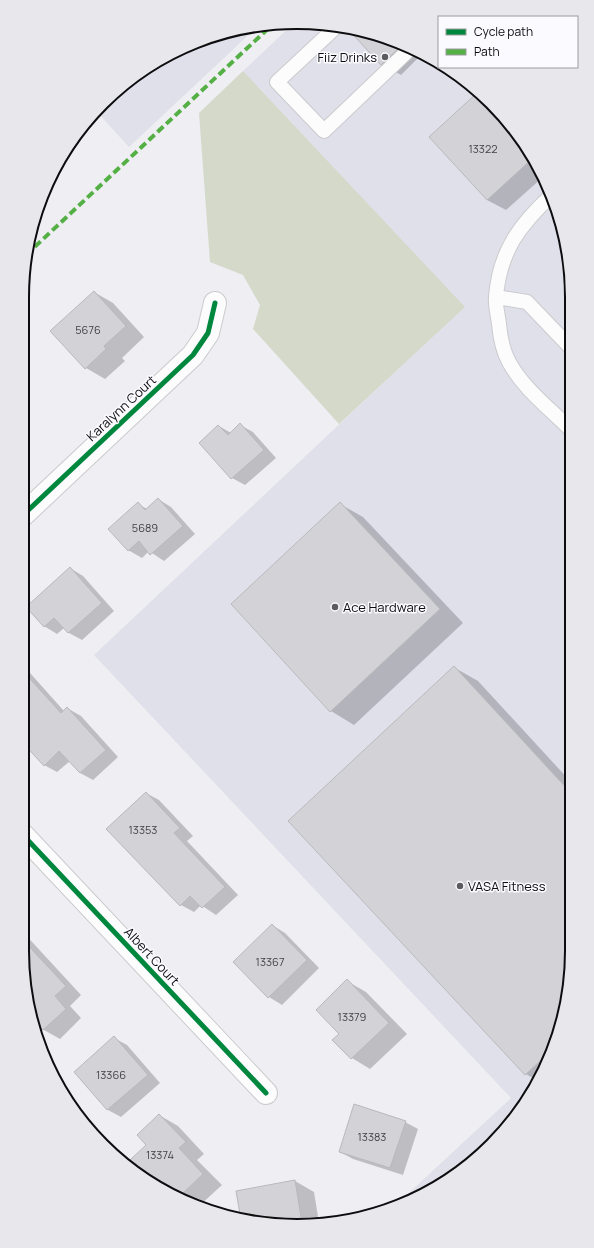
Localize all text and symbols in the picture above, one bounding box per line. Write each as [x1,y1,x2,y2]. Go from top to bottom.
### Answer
legend [438,16,578,68]
text: Cycle path [474,23,533,40]
text: Path [474,43,500,60]
place label: Fiiz Drinks [318,48,377,66]
marker: Fiiz Drinks [380,52,390,62]
house number: 13322 [469,141,498,156]
house number: 5676 [75,322,101,337]
street label: Karalynn Court [82,371,160,445]
house number: 5689 [132,520,158,535]
place label: Ace Hardware [343,598,426,616]
marker: Ace Hardware [330,602,340,612]
house number: 13353 [129,822,157,837]
place label: VASA Fitness [468,877,546,895]
marker: VASA Fitness [455,881,465,891]
street label: Albert Court [120,923,184,989]
house number: 13367 [256,954,284,969]
house number: 13379 [338,1009,367,1024]
house number: 13366 [96,1067,126,1082]
house number: 13383 [358,1129,386,1144]
house number: 13374 [146,1147,174,1162]

